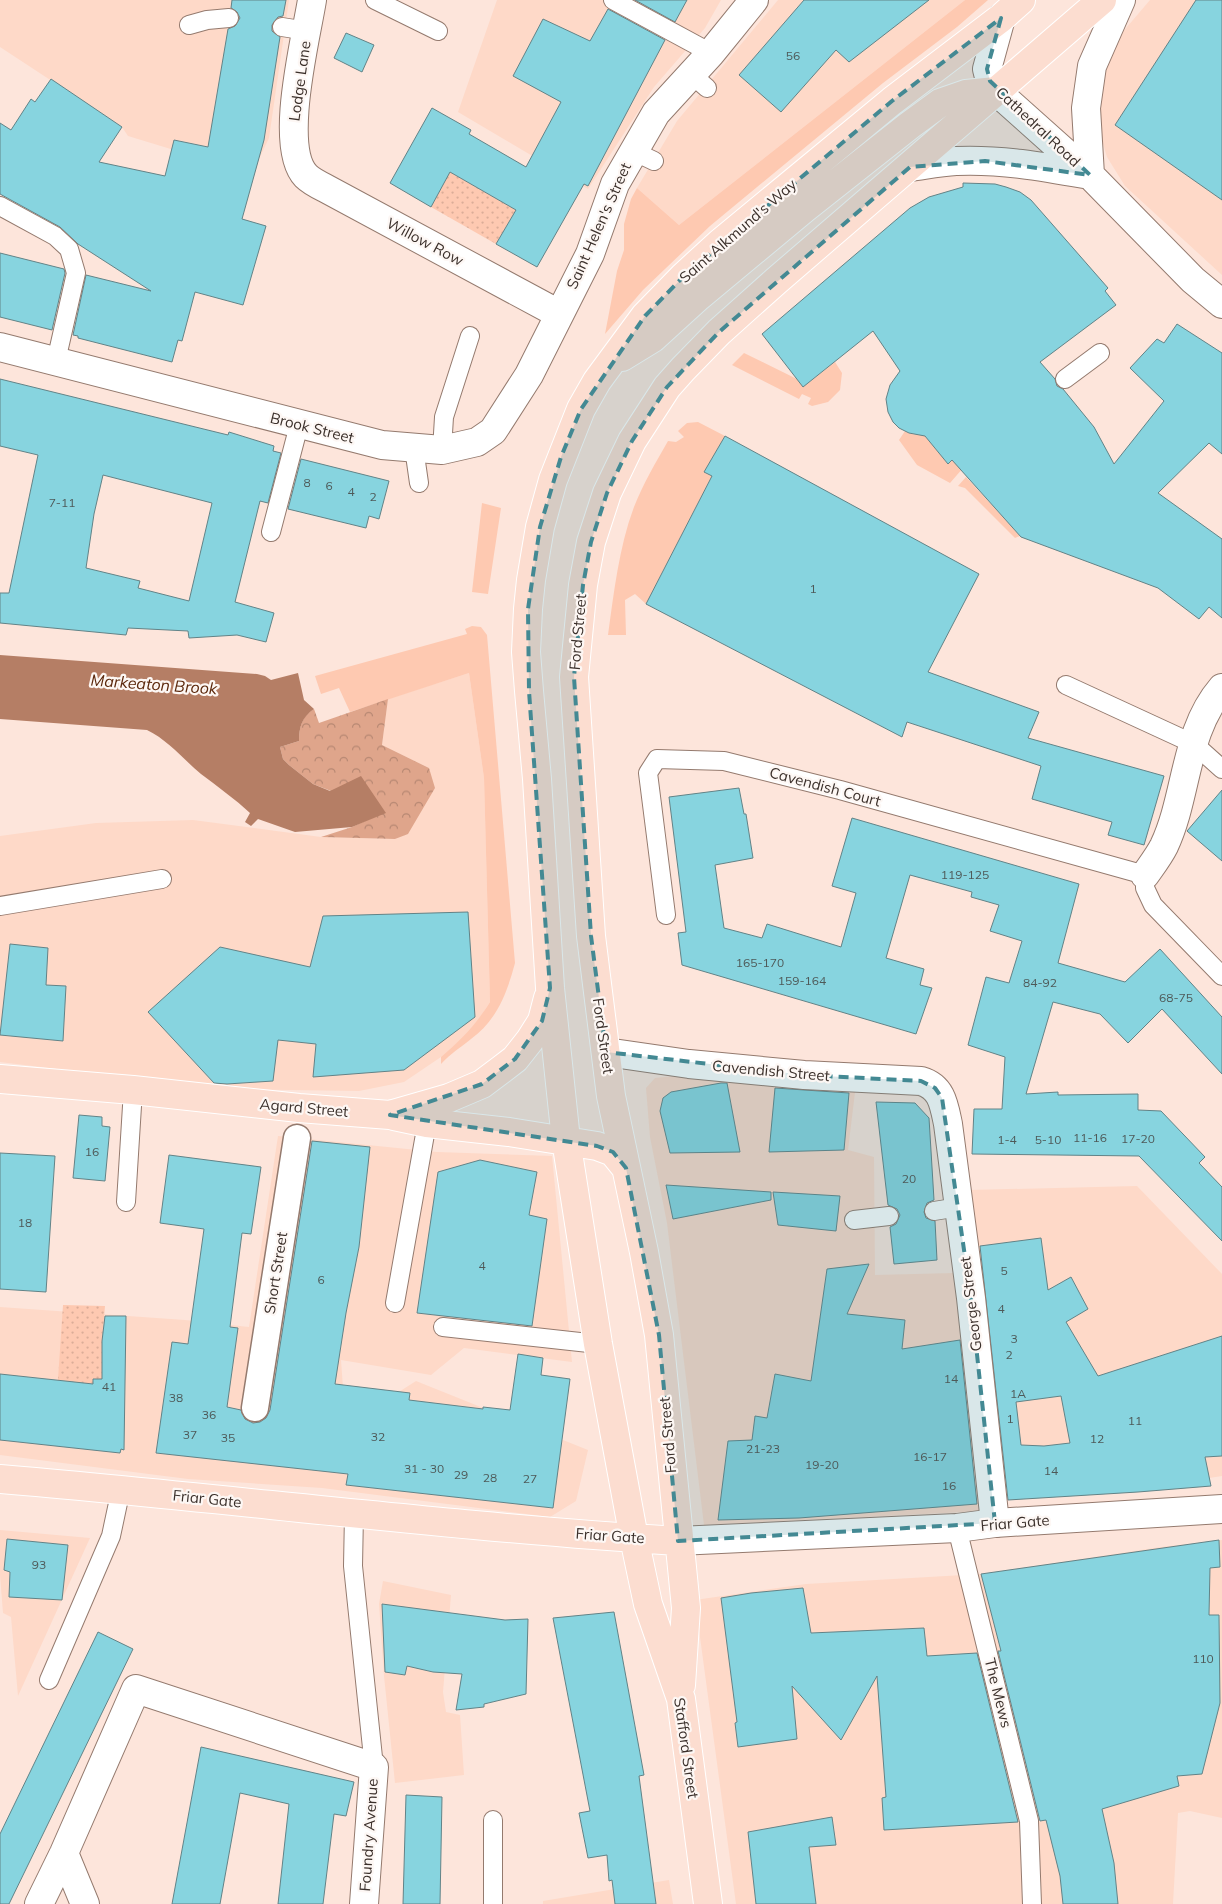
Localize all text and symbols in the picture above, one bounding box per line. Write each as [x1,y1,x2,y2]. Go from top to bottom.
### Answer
street label: Lodge Lane [284,40,315,122]
house number: 56 [786,48,800,63]
street label: Cathedral Road [992,83,1085,171]
street label: Saint Helen's Street [562,160,635,292]
street label: Saint Alkmund's Way [675,174,800,287]
street label: Willow Row [383,213,467,270]
street label: Brook Street [268,408,356,447]
house number: 8 [303,475,311,490]
house number: 6 [325,478,333,493]
house number: 4 [347,484,355,499]
house number: 2 [369,489,377,504]
house number: 7-11 [49,495,75,510]
house number: 1 [809,581,817,596]
street label: Ford Street [565,593,590,671]
water label: Markeaton Brook [90,670,219,698]
street label: Cavendish Court [767,763,883,811]
house number: 119-125 [941,867,989,882]
house number: 165-170 [736,955,784,970]
house number: 159-164 [778,973,826,988]
house number: 84-92 [1023,975,1057,990]
house number: 68-75 [1159,990,1193,1005]
street label: Ford Street [589,997,618,1075]
street label: Cavendish Street [711,1056,831,1085]
street label: Agard Street [259,1094,349,1121]
house number: 11-16 [1073,1130,1107,1145]
house number: 17-20 [1121,1131,1155,1146]
house number: 1-4 [997,1132,1017,1147]
house number: 5-10 [1035,1132,1061,1147]
house number: 16 [85,1144,99,1159]
house number: 20 [902,1171,916,1186]
house number: 18 [18,1215,32,1230]
street label: Short Street [260,1230,291,1315]
street label: George Street [955,1255,986,1353]
house number: 4 [478,1258,486,1273]
house number: 5 [1000,1263,1008,1278]
house number: 6 [317,1272,325,1287]
house number: 4 [997,1301,1005,1316]
house number: 3 [1010,1331,1018,1346]
house number: 2 [1005,1347,1013,1362]
house number: 14 [944,1371,958,1386]
house number: 41 [102,1379,116,1394]
house number: 1A [1010,1386,1026,1401]
house number: 38 [169,1390,183,1405]
street label: Ford Street [655,1396,680,1474]
house number: 36 [202,1407,216,1422]
house number: 1 [1006,1411,1014,1426]
house number: 11 [1128,1413,1142,1428]
house number: 37 [183,1427,197,1442]
house number: 32 [371,1429,385,1444]
house number: 35 [221,1430,235,1445]
house number: 12 [1090,1431,1104,1446]
house number: 21-23 [746,1441,780,1456]
house number: 16-17 [913,1449,947,1464]
house number: 19-20 [805,1457,839,1472]
house number: 31 - 30 [404,1461,444,1476]
house number: 14 [1044,1463,1058,1478]
house number: 29 [454,1467,468,1482]
house number: 28 [483,1470,497,1485]
house number: 27 [523,1471,537,1486]
house number: 16 [942,1478,956,1493]
street label: Friar Gate [172,1485,242,1512]
street label: Friar Gate [980,1510,1050,1535]
street label: Friar Gate [575,1524,645,1547]
house number: 93 [32,1557,46,1572]
house number: 110 [1192,1651,1214,1666]
street label: The Mews [981,1656,1016,1730]
street label: Stafford Street [670,1696,703,1800]
street label: Foundry Avenue [355,1778,382,1892]

